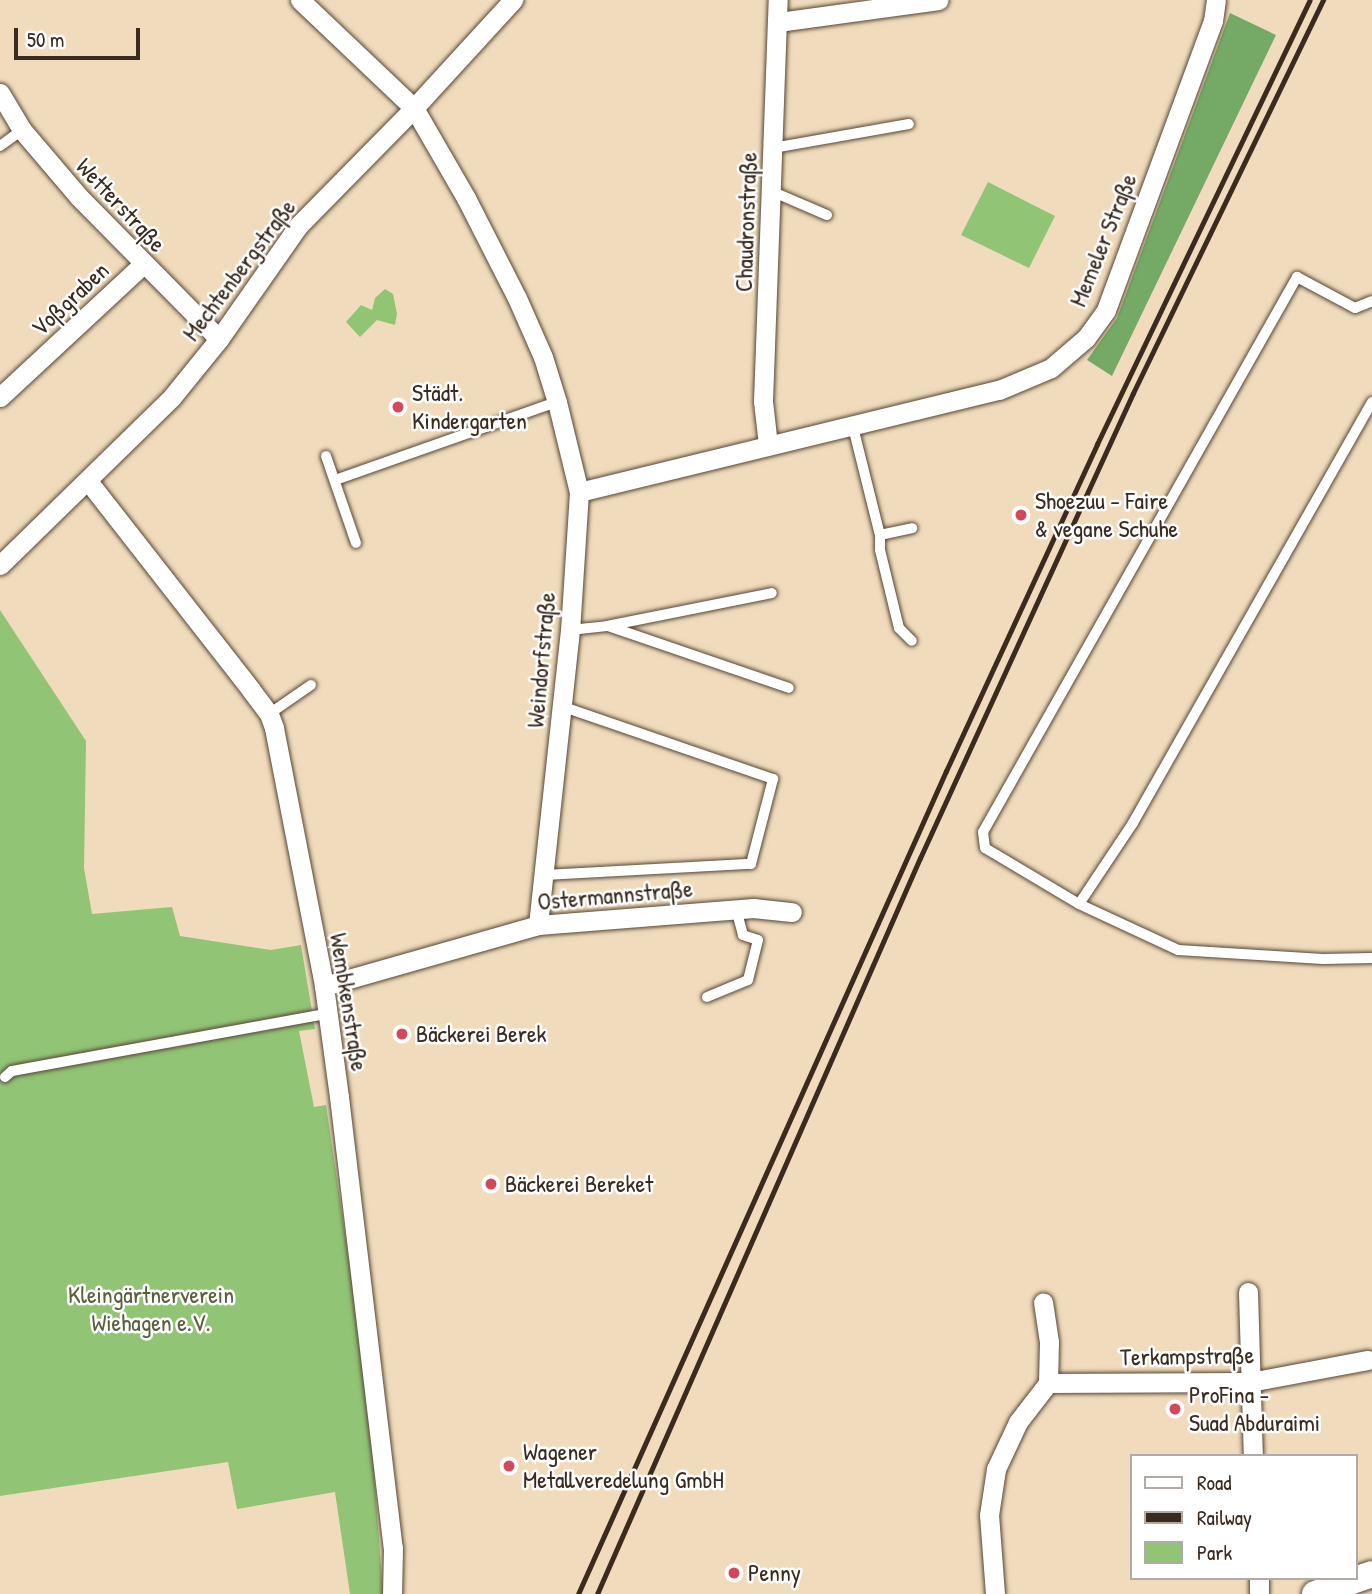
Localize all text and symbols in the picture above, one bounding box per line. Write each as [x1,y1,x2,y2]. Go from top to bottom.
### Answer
scale bar [18,14,144,58]
text: 50 m [27,25,64,54]
street label: Wetterstraße [70,152,172,258]
street label: Chaudronstraße [729,152,763,292]
street label: Memeler Straße [1063,169,1143,311]
street label: Mechtenbergstraße [176,194,302,346]
street label: Voßgraben [25,256,115,342]
place label: Städt. Kindergarten [412,379,527,435]
marker: Städt. Kindergarten [390,399,406,415]
place label: Shoezuu - Faire & vegane Schuhe [1035,487,1178,543]
marker: Shoezuu - Faire & vegane Schuhe [1013,507,1029,523]
street label: Weindorfstraße [521,591,561,729]
street label: Ostermannstraße [536,874,694,916]
street label: Wembkenstraße [324,931,374,1073]
place label: Bäckerei Berek [416,1020,547,1048]
marker: Bäckerei Berek [394,1026,410,1042]
place label: Bäckerei Bereket [505,1170,653,1198]
marker: Bäckerei Bereket [483,1176,499,1192]
park label: Kleingärtnerverein Wiehagen e.V. [68,1281,234,1337]
street label: Terkampstraße [1120,1340,1254,1372]
place label: ProFina - Suad Abduraimi [1189,1381,1320,1437]
marker: ProFina - Suad Abduraimi [1167,1401,1183,1417]
place label: Wagener Metallveredelung GmbH [523,1438,724,1494]
legend [1130,1454,1358,1580]
marker: Wagener Metallveredelung GmbH [501,1458,517,1474]
text: Road [1197,1468,1231,1497]
text: Railway [1197,1503,1252,1532]
text: Park [1197,1538,1232,1567]
place label: Penny [748,1559,801,1587]
marker: Penny [726,1565,742,1581]

